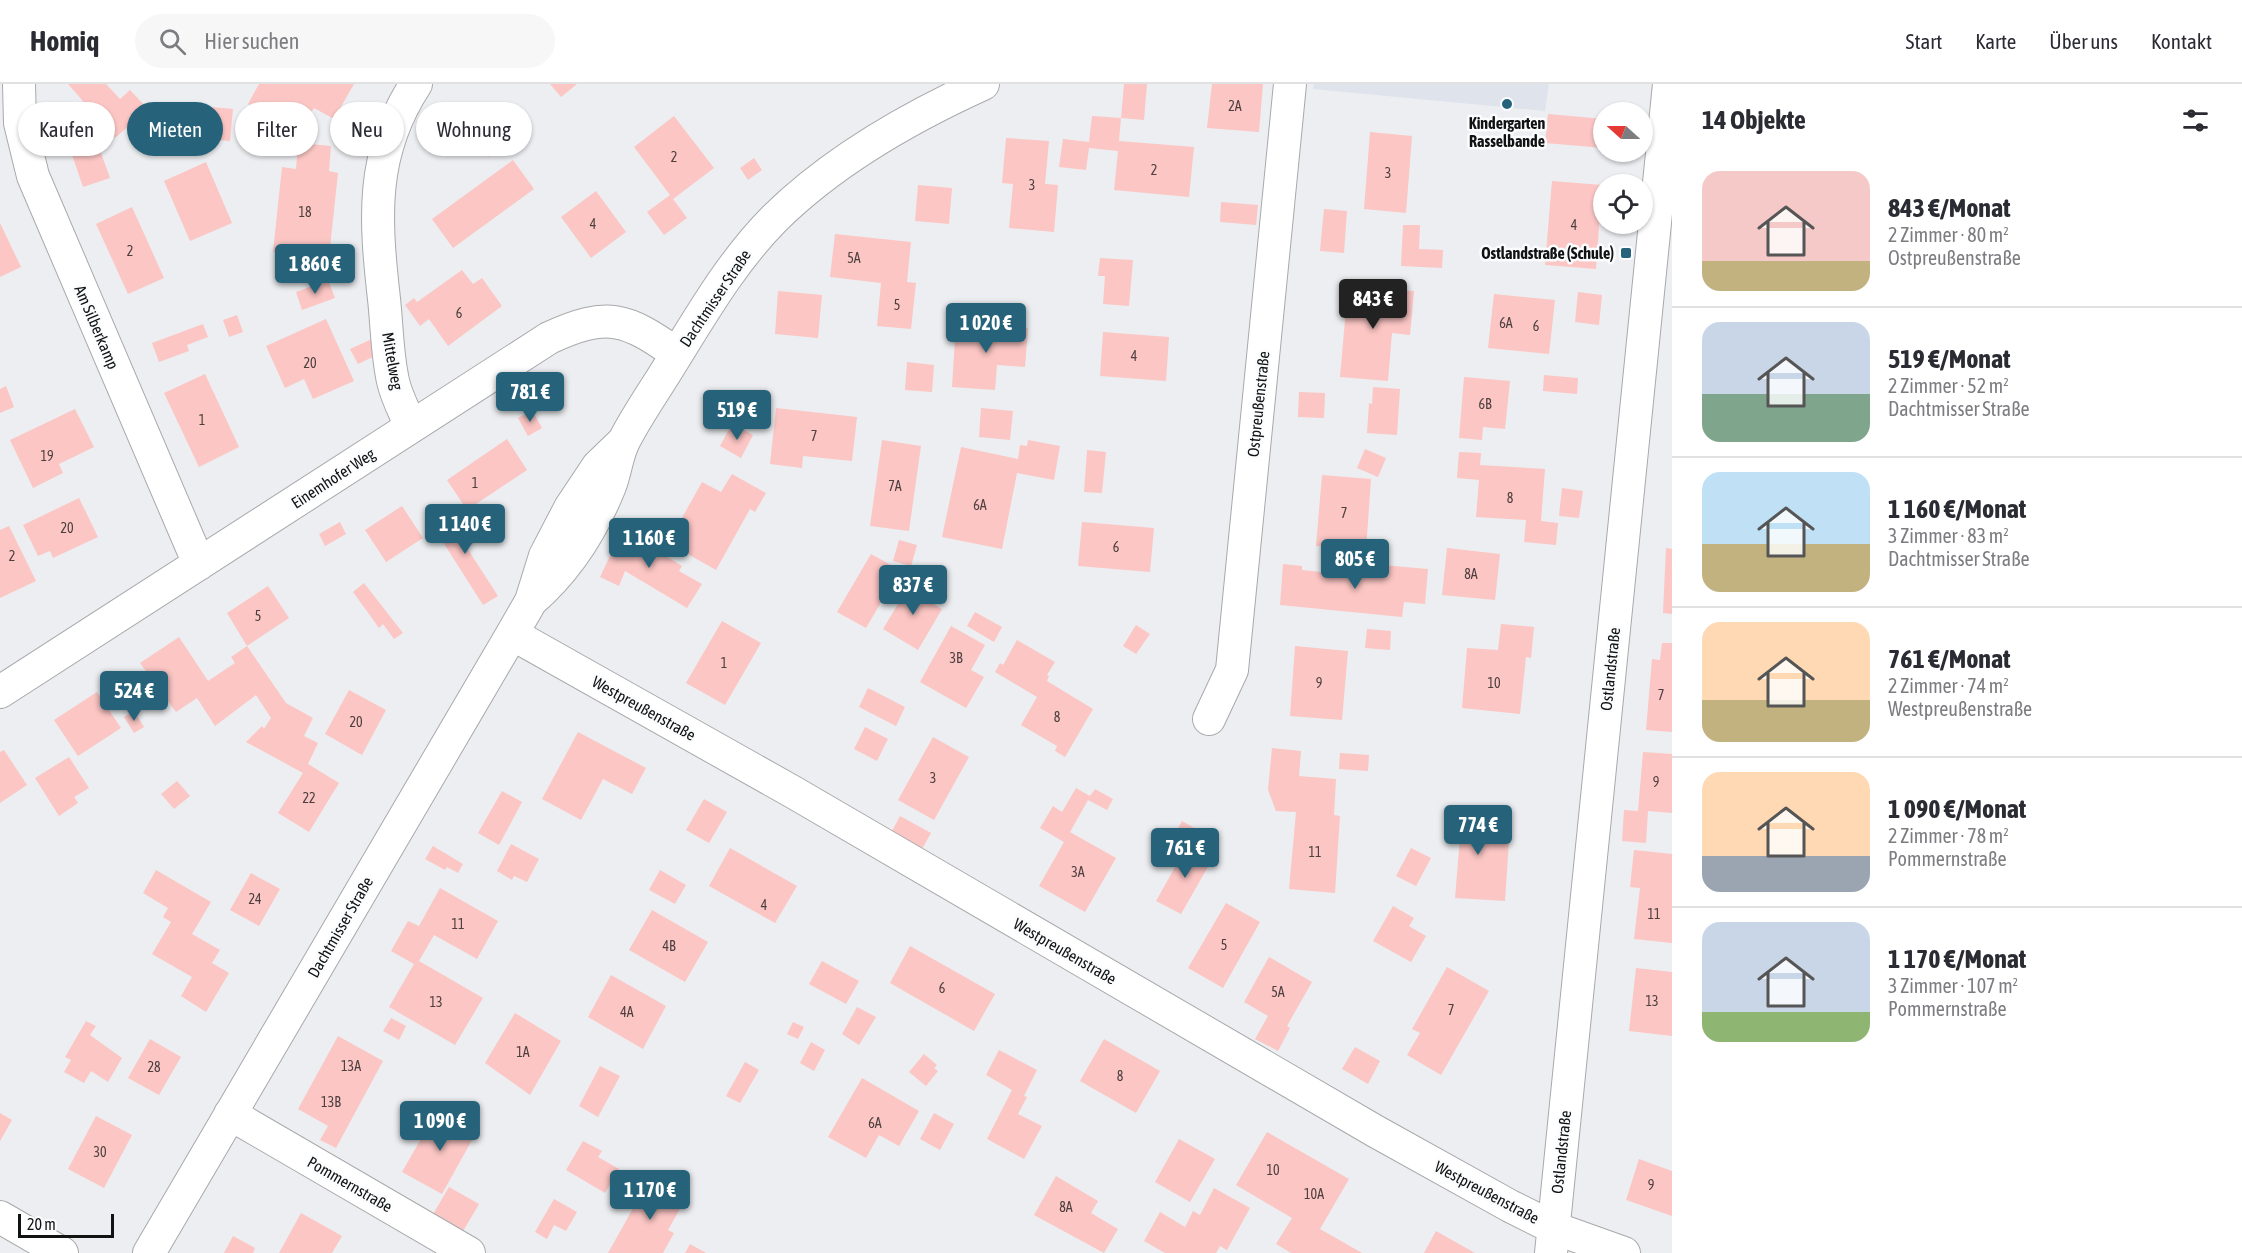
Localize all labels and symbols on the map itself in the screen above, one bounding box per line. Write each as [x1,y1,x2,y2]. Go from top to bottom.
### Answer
marker: Kindergarten Rasselbande [1500,97,1514,111]
house number: 2A [1228,98,1242,114]
north arrow [1593,102,1653,162]
place label: Kindergarten Rasselbande [1469,114,1545,150]
house number: 2 [671,149,677,165]
house number: 2 [1151,162,1157,178]
house number: 3 [1385,165,1391,181]
house number: 3 [1029,177,1035,193]
house number: 18 [298,204,312,220]
house number: 4 [590,216,597,232]
house number: 4 [1571,217,1578,233]
house number: 2 [127,243,133,259]
pin: 1 860 € [260,244,370,295]
place label: Ostlandstraße (Schule) [1481,244,1614,262]
street label: Dachtmisser Straße [676,246,754,350]
marker: Ostlandstraße (Schule) [1619,246,1633,260]
house number: 5A [847,250,861,266]
pin: 843 € [1331,279,1415,330]
street label: Am Silberkamp [70,282,123,372]
house number: 5 [894,297,900,313]
pin: 1 020 € [931,303,1041,354]
house number: 6 [456,305,463,321]
house number: 6A [1499,315,1513,331]
house number: 6 [1533,318,1540,334]
street label: Mittelweg [378,331,407,392]
house number: 4 [1131,348,1138,364]
street label: Ostpreußenstraße [1243,350,1274,458]
house number: 20 [303,355,317,371]
pin: 781 € [488,372,572,423]
pin: 519 € [695,390,779,441]
house number: 6B [1478,396,1492,412]
house number: 1 [199,412,205,428]
house number: 7 [811,428,817,444]
street label: Einemhofer Weg [288,444,379,513]
house number: 19 [40,448,54,464]
house number: 1 [472,475,478,491]
house number: 7A [888,478,902,494]
house number: 8 [1507,490,1514,506]
house number: 6A [973,497,987,513]
pin: 1 140 € [410,504,520,555]
house number: 7 [1341,505,1347,521]
pin: 1 160 € [594,518,704,569]
house number: 20 [60,520,74,536]
house number: 6 [1113,539,1120,555]
pin: 805 € [1313,539,1397,590]
house number: 2 [9,548,15,564]
pin: 837 € [871,565,955,616]
house number: 8A [1464,566,1478,582]
house number: 5 [255,608,261,624]
street label: Ostlandstraße [1597,627,1623,711]
house number: 3B [949,650,963,666]
house number: 1 [721,655,727,671]
pin: 524 € [92,671,176,722]
street label: Westpreußenstraße [589,672,699,745]
house number: 9 [1316,675,1322,691]
house number: 10 [1487,675,1501,691]
house number: 7 [1658,687,1664,703]
house number: 8 [1054,709,1061,725]
house number: 20 [349,714,363,730]
house number: 3 [930,770,936,786]
house number: 9 [1653,774,1659,790]
house number: 22 [302,790,316,806]
pin: 774 € [1436,805,1520,856]
pin: 761 € [1143,828,1227,879]
house number: 11 [1308,844,1322,860]
house number: 3A [1071,864,1085,880]
street label: Dachtmisser Straße [304,873,376,981]
house number: 24 [248,891,262,907]
house number: 4 [761,897,768,913]
house number: 11 [1647,906,1661,922]
street label: Westpreußenstraße [1010,914,1119,989]
house number: 11 [451,916,465,932]
house number: 5 [1221,937,1227,953]
house number: 4B [662,938,676,954]
house number: 6 [939,980,946,996]
house number: 5A [1271,984,1285,1000]
house number: 13 [1645,993,1659,1009]
house number: 13 [429,994,443,1010]
house number: 7 [1448,1002,1454,1018]
house number: 4A [620,1004,634,1020]
house number: 1A [516,1044,530,1060]
house number: 13A [341,1058,361,1074]
house number: 28 [147,1059,161,1075]
house number: 8 [1117,1068,1124,1084]
house number: 13B [321,1094,341,1110]
pin: 1 090 € [385,1101,495,1152]
street label: Ostlandstraße [1548,1110,1574,1194]
house number: 6A [868,1115,882,1131]
house number: 30 [93,1144,107,1160]
street label: Pommernstraße [304,1152,396,1216]
street label: Westpreußenstraße [1431,1157,1542,1228]
house number: 10 [1266,1162,1280,1178]
pin: 1 170 € [595,1170,705,1221]
house number: 9 [1648,1177,1654,1193]
house number: 10A [1304,1186,1324,1202]
house number: 8A [1059,1199,1073,1215]
scale bar [18,1211,114,1238]

